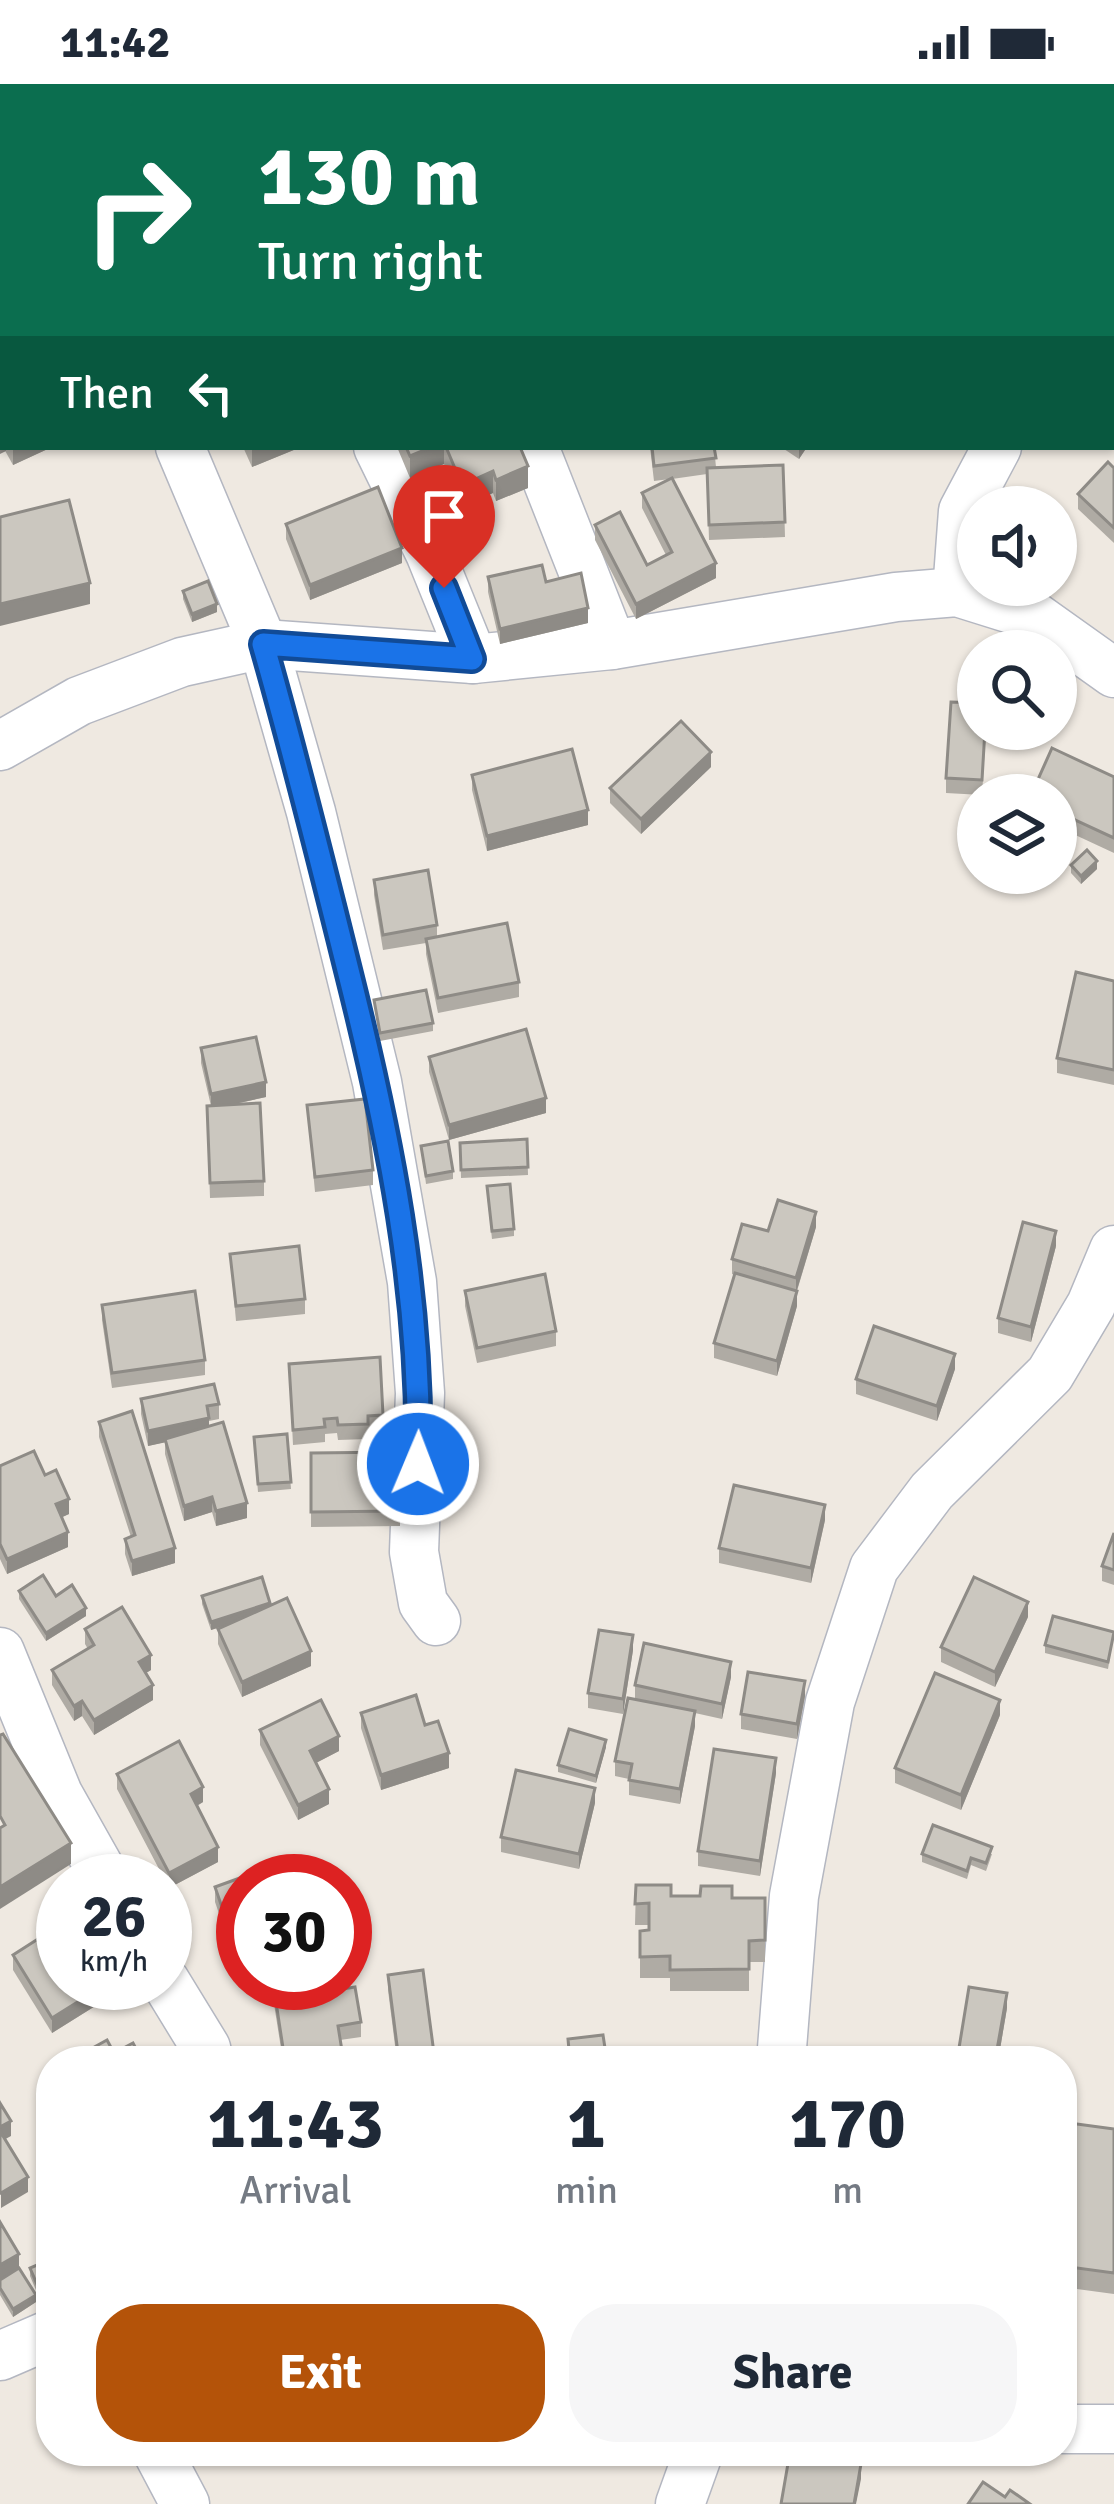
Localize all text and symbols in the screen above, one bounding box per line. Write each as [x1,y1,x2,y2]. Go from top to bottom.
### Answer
text: 11:42 [60,15,170,70]
text: 130 m [258,125,480,229]
icon: right [60,132,216,288]
text: Turn right [258,228,483,295]
icon: left [178,360,244,426]
text: Then [60,366,154,421]
pin [393,465,495,588]
icon: arrive [411,483,477,549]
map controls [957,486,1077,894]
button: sound [957,486,1077,606]
button: search [957,630,1077,750]
button: layers [957,774,1077,894]
position arrow [355,1401,481,1527]
speed limit sign: 30 [216,1854,372,2010]
text: 26 [82,1880,146,1954]
text: km/h [80,1943,148,1980]
text: 11:43 [207,2079,384,2168]
text: 1 [567,2079,606,2168]
text: 170 [789,2079,906,2168]
text: Arrival [239,2166,352,2214]
text: min [555,2166,618,2214]
text: m [832,2166,863,2214]
button: Exit [96,2304,545,2442]
button: Share [569,2304,1017,2442]

